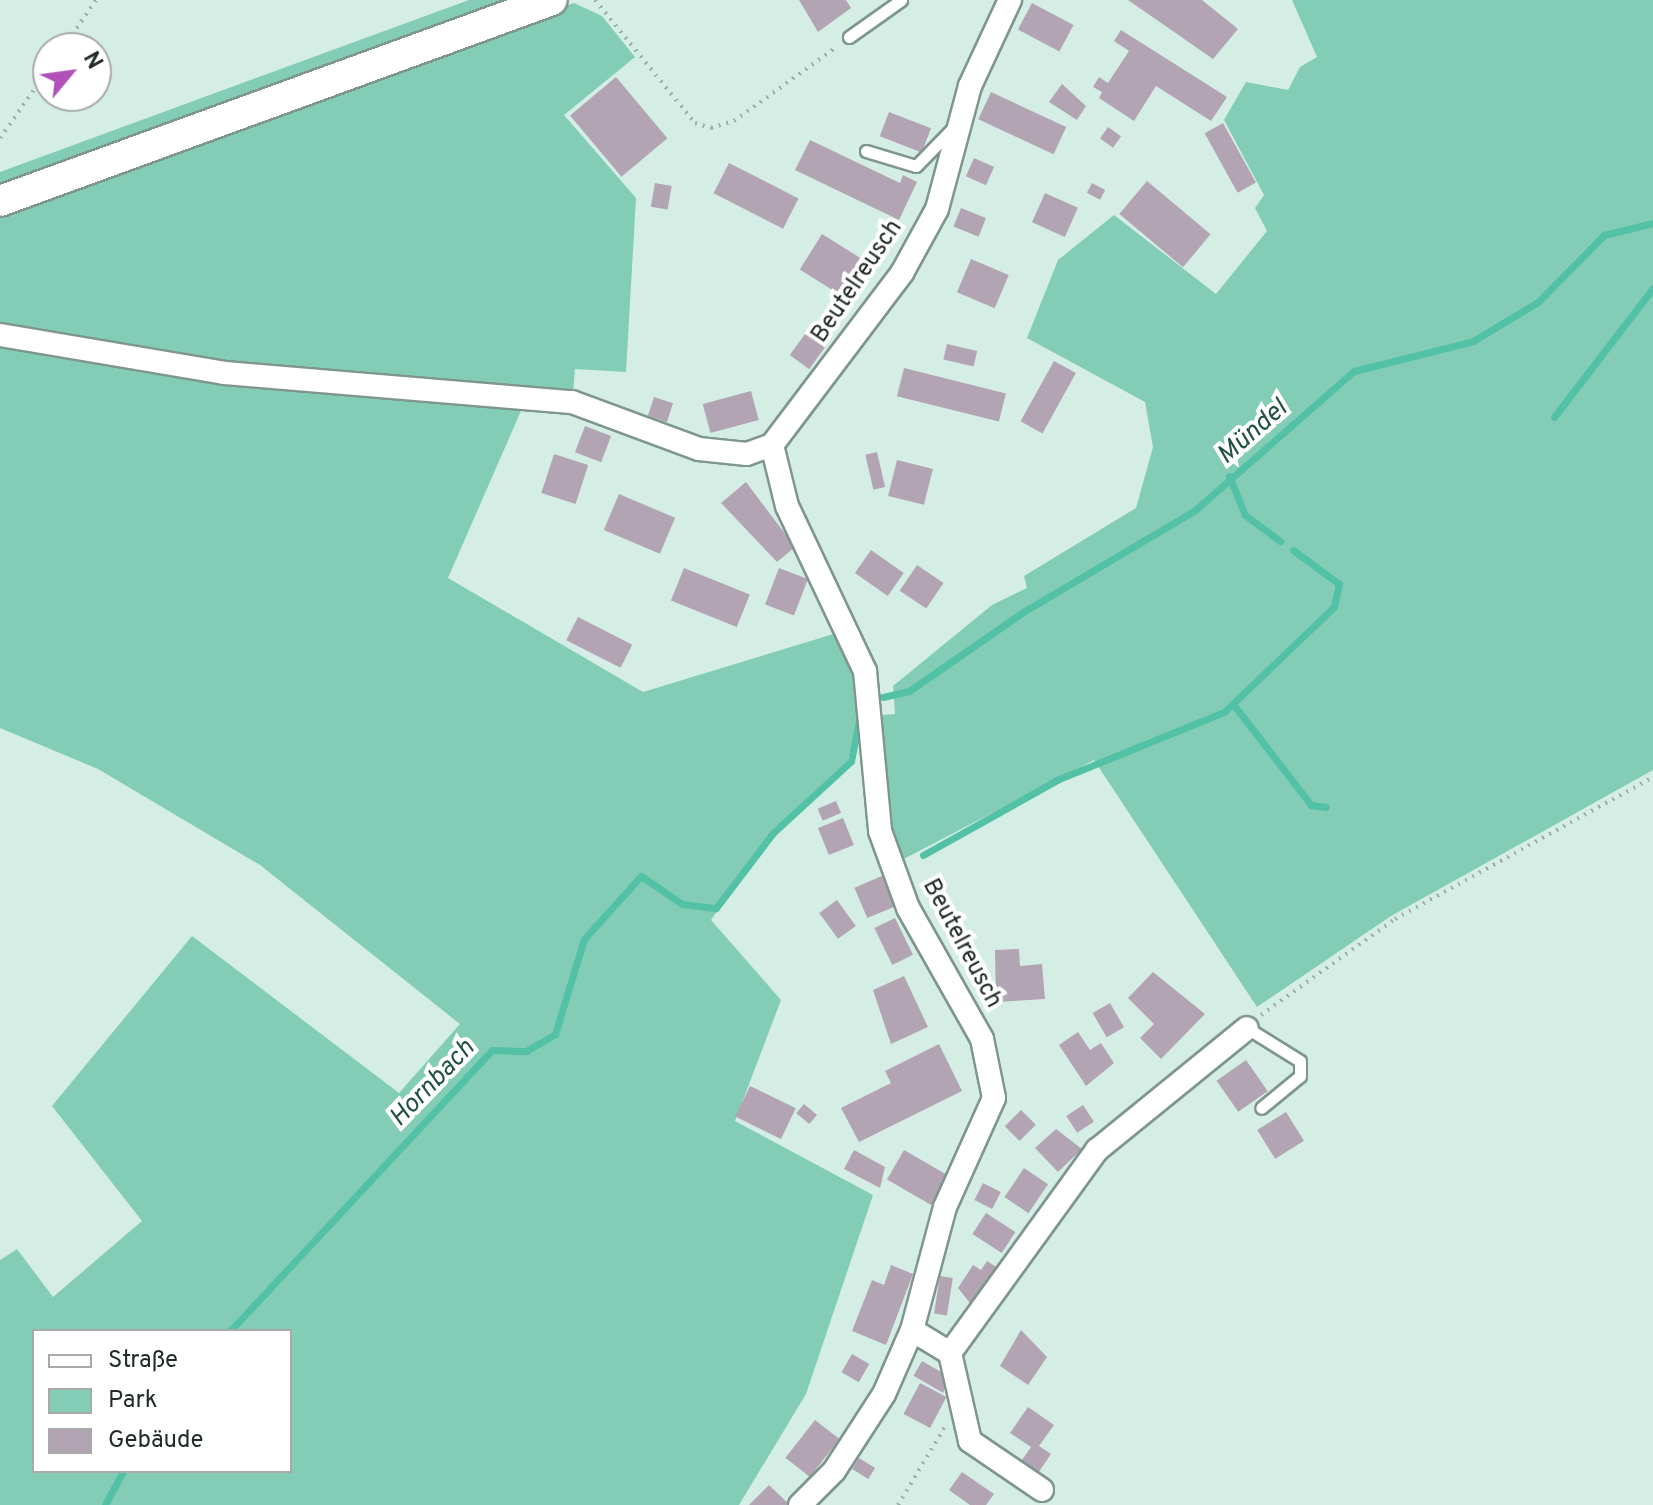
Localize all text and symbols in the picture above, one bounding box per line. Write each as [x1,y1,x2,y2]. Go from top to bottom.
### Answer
north arrow [32,32,112,112]
text: N [76,48,107,75]
street label: Beutelreusch [806,215,910,349]
water label: Mündel [1212,394,1294,472]
street label: Beutelreusch [915,875,1007,1013]
water label: Hornbach [384,1034,482,1134]
legend [32,1329,292,1473]
text: Straße [108,1346,178,1376]
text: Park [108,1386,158,1416]
text: Gebäude [108,1426,203,1456]

